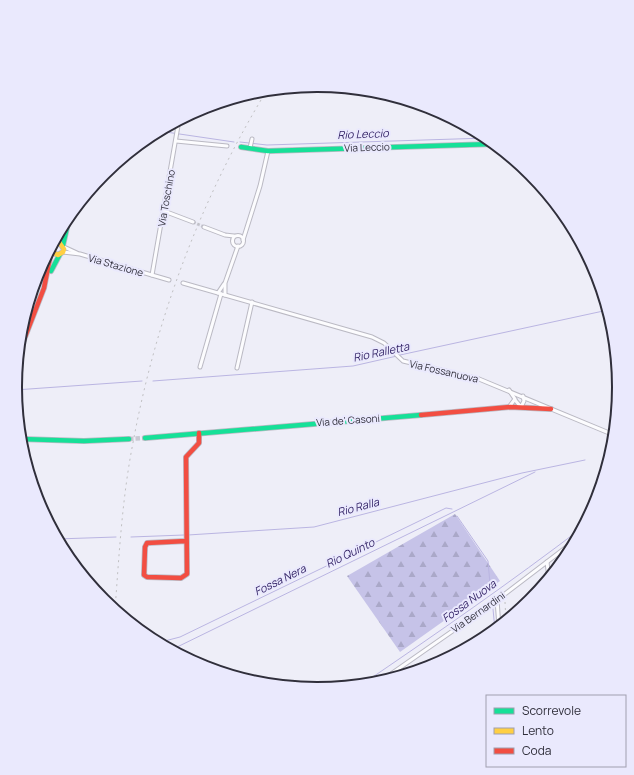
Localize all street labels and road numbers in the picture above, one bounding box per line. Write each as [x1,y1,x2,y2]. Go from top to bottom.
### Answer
street label: Via Leccio [344,139,390,155]
street label: Via Toschino [154,168,178,228]
street label: Via Stazione [87,250,145,280]
street label: Via Fossanuova [408,356,480,386]
street label: Via de' Casoni [316,411,380,429]
street label: Via Bernardini [448,588,508,636]

